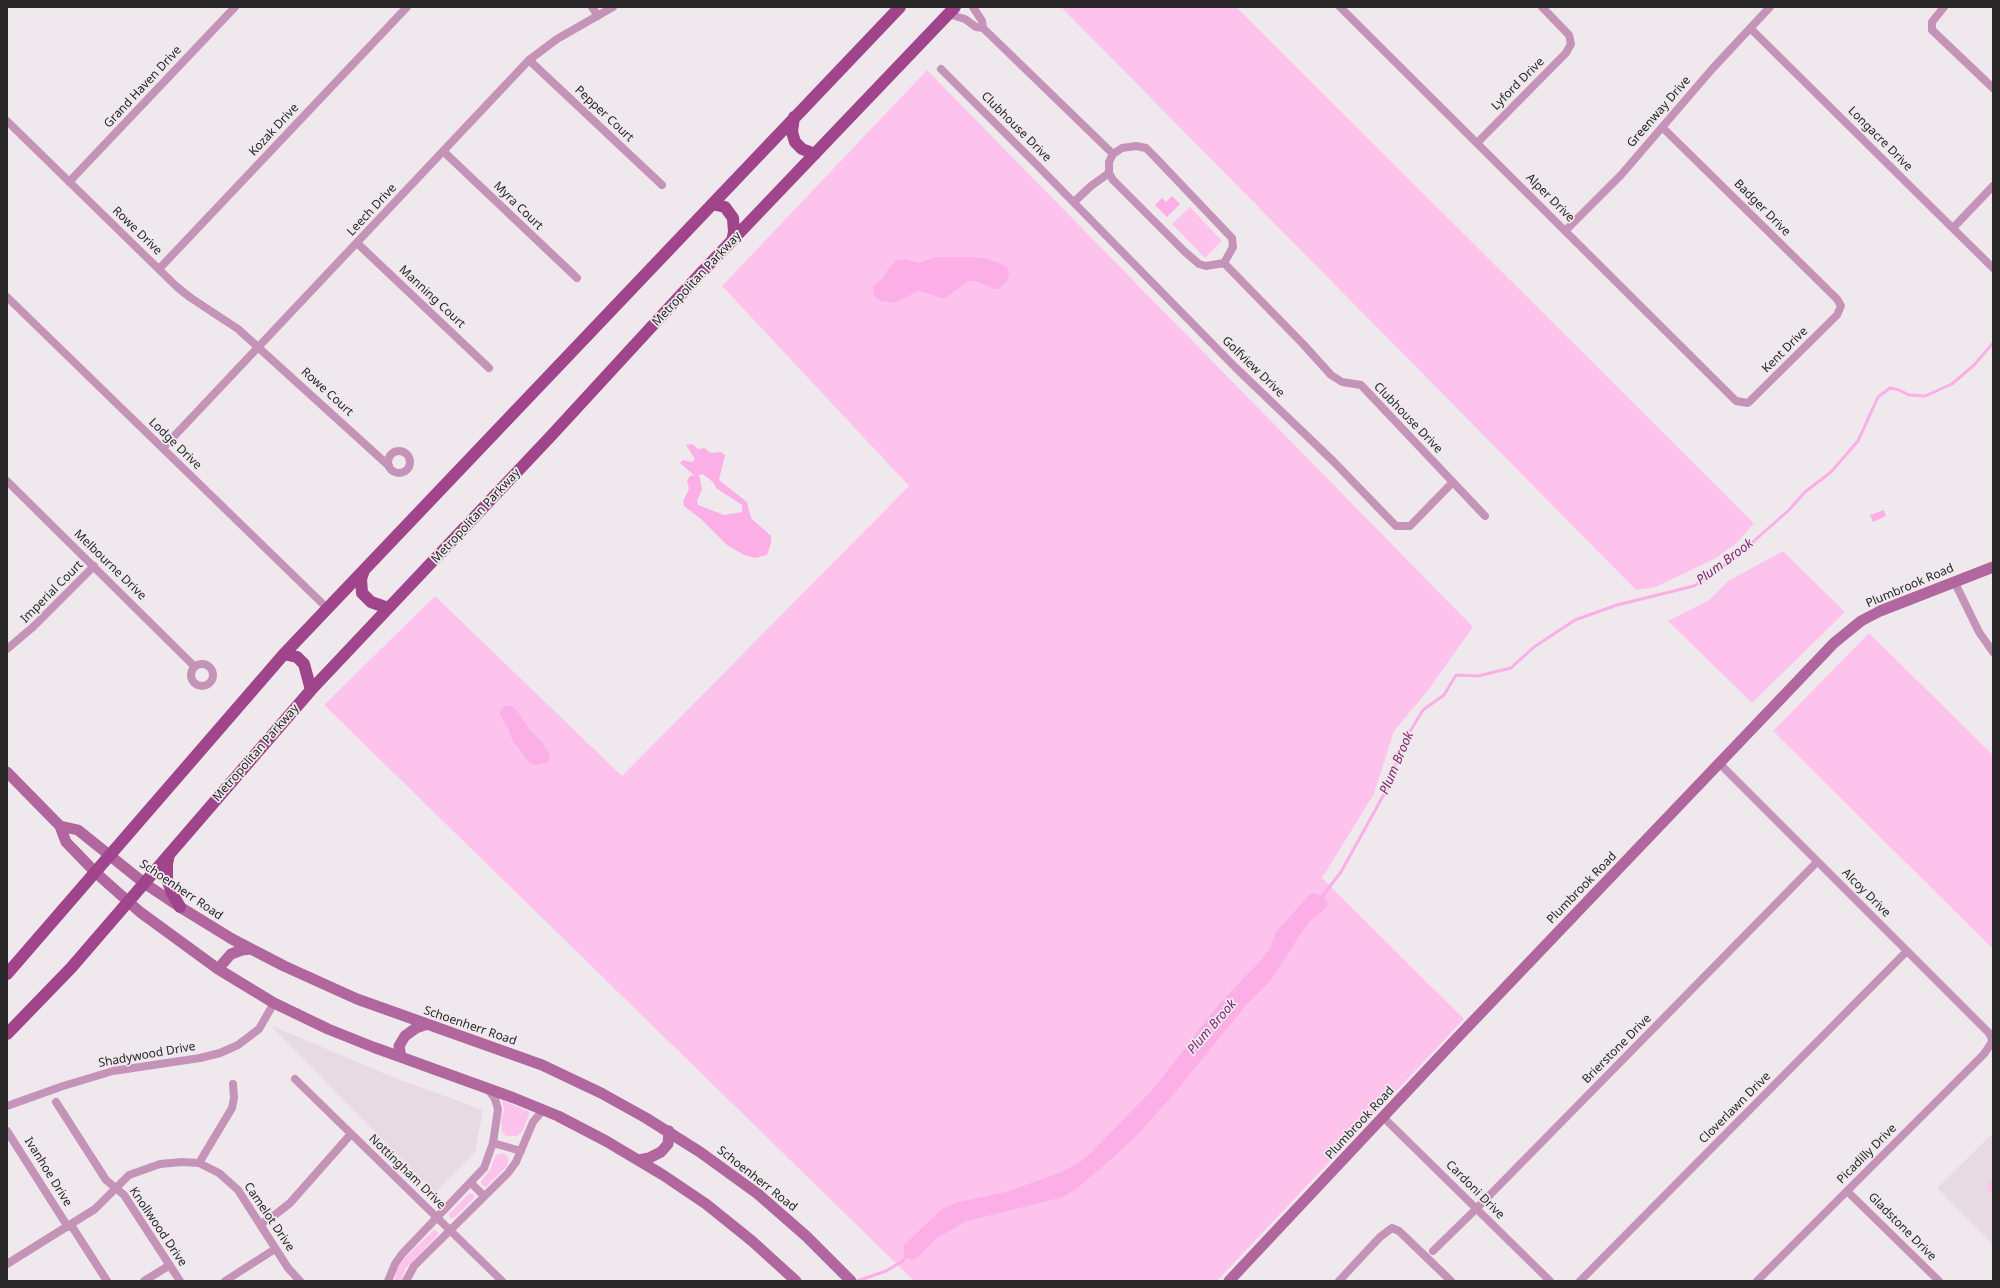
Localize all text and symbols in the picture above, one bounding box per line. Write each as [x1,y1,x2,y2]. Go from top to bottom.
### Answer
street label: Grand Haven Drive [101,43,185,131]
street label: Lyford Drive [1489,55,1547,113]
street label: Greenway Drive [1624,74,1694,150]
street label: Pepper Court [572,83,636,145]
street label: Clubhouse Drive [978,89,1054,165]
street label: Kozak Drive [246,101,302,159]
street label: Longacre Drive [1845,104,1915,174]
street label: Alper Drive [1523,171,1577,225]
street label: Badger Drive [1731,177,1793,239]
street label: Myra Court [490,179,546,233]
street label: Leech Drive [344,181,400,239]
street label: Rowe Drive [109,204,165,258]
street label: Metropolitan Parkway [649,229,745,329]
street label: Manning Court [396,263,468,331]
street label: Kent Drive [1759,324,1811,376]
street label: Golfview Drive [1219,334,1287,400]
street label: Rowe Court [298,365,356,419]
street label: Clubhouse Drive [1371,380,1445,456]
street label: Lodge Drive [146,415,204,473]
street label: Metropolitan Parkway [428,466,524,566]
street label: Melbourne Drive [71,527,149,603]
water label: Plum Brook [1694,536,1756,588]
street label: Imperial Court [18,558,86,626]
street label: Plumbrook Road [1864,561,1956,611]
street label: Metropolitan Parkway [210,701,302,805]
water label: Plum Brook [1377,729,1417,797]
street label: Plumbrook Road [1544,849,1620,927]
street label: Schoenherr Road [137,857,225,923]
street label: Alcoy Drive [1839,866,1893,920]
water label: Plum Brook [1184,997,1240,1057]
street label: Schoenherr Road [422,1003,518,1049]
street label: Brierstone Drive [1579,1011,1655,1087]
street label: Shadywood Drive [97,1039,197,1071]
street label: Cloverlawn Drive [1696,1069,1774,1147]
street label: Plumbrook Road [1323,1084,1397,1162]
street label: Picadilly Drive [1834,1121,1900,1187]
street label: Nottingham Drive [366,1132,448,1212]
street label: Ivanhoe Drive [21,1135,75,1209]
street label: Schoenherr Road [714,1143,800,1215]
street label: Cardoni Drive [1443,1158,1507,1222]
street label: Camelot Drive [241,1180,297,1254]
street label: Knollwood Drive [126,1185,190,1269]
street label: Gladstone Drive [1865,1190,1939,1264]

